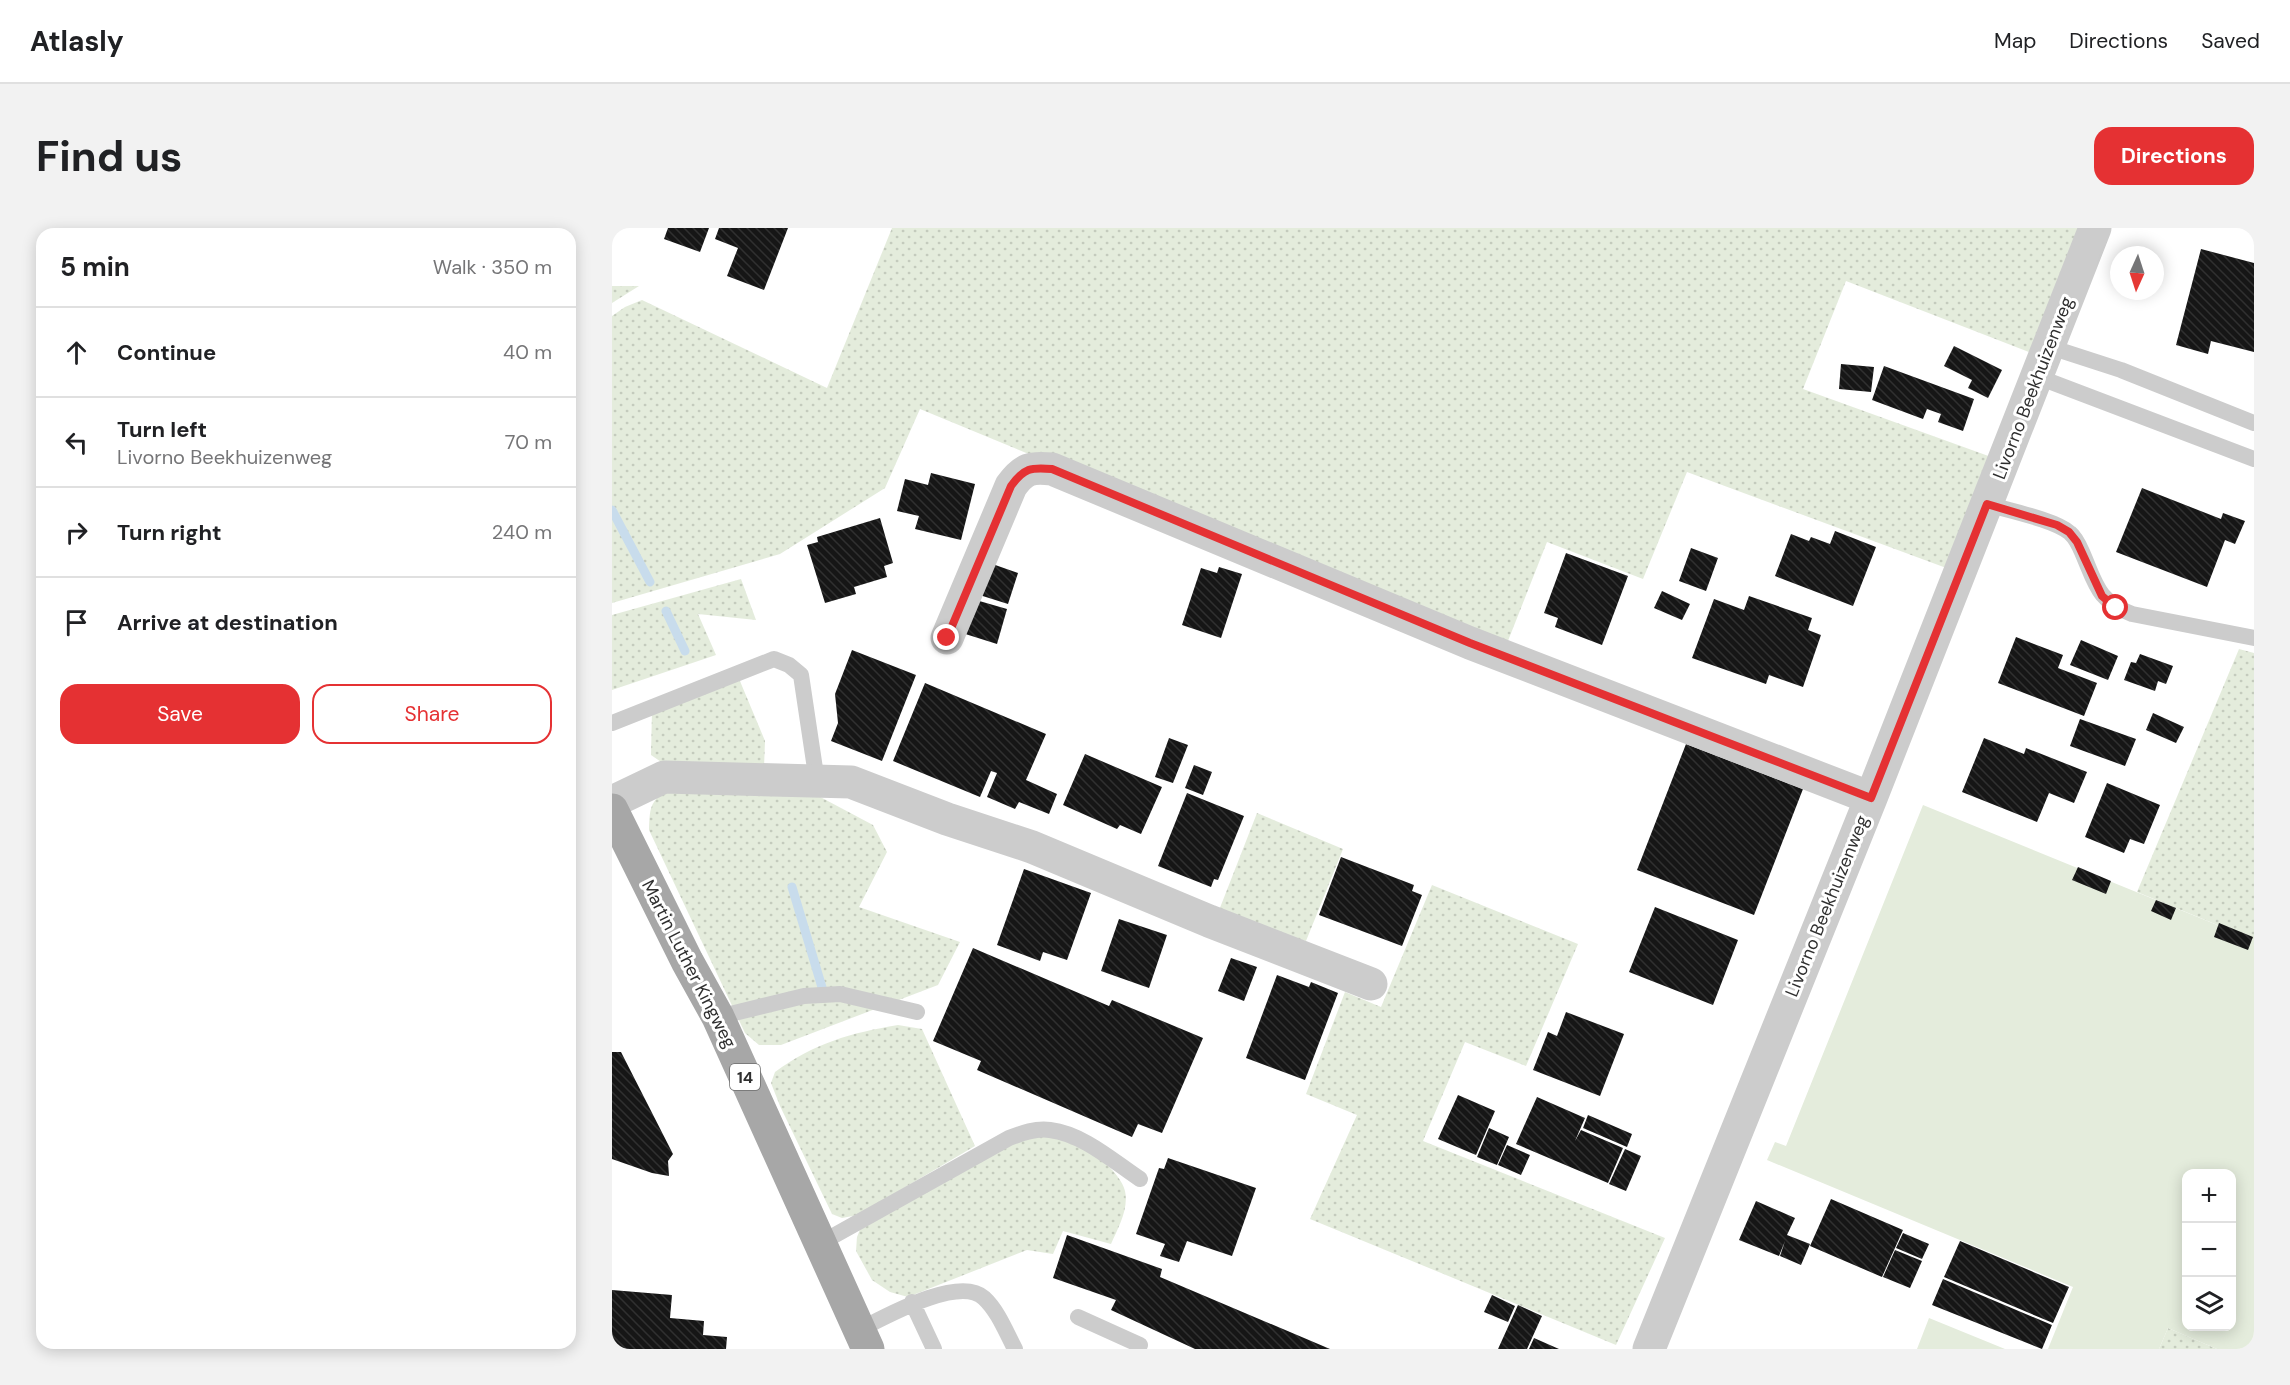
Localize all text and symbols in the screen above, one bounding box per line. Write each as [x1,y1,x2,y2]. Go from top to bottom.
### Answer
text: Atlasly [30,23,124,60]
text: Map [1994,27,2036,55]
text: Directions [2069,27,2168,55]
text: Saved [2201,27,2260,55]
button: Directions [2094,127,2254,185]
text: Find us [36,129,182,184]
north arrow [2110,246,2164,300]
text: 5 min [60,250,130,284]
text: Walk · 350 m [433,254,552,280]
street label: Livorno Beekhuizenweg [1987,293,2079,483]
icon: ahead [60,336,93,369]
text: Continue [117,338,216,367]
text: 40 m [503,339,552,365]
text: Turn left [117,415,207,444]
icon: left [60,426,93,459]
text: 70 m [505,429,552,455]
text: Livorno Beekhuizenweg [117,444,332,470]
icon: right [60,516,93,549]
text: Turn right [117,518,222,547]
text: 240 m [492,519,552,545]
route start [2102,594,2128,620]
icon: arrive [60,606,93,639]
text: Arrive at destination [117,608,338,637]
route end [933,624,959,650]
button: Save [60,684,300,744]
button: Share [312,684,552,744]
street label: Livorno Beekhuizenweg [1780,812,1874,1000]
street label: Martin Luther Kingweg [636,876,742,1052]
road number: 14 [730,1064,760,1090]
map controls [2182,1169,2236,1331]
button: + [2182,1169,2236,1223]
button: − [2182,1223,2236,1277]
button: layers [2182,1277,2236,1331]

